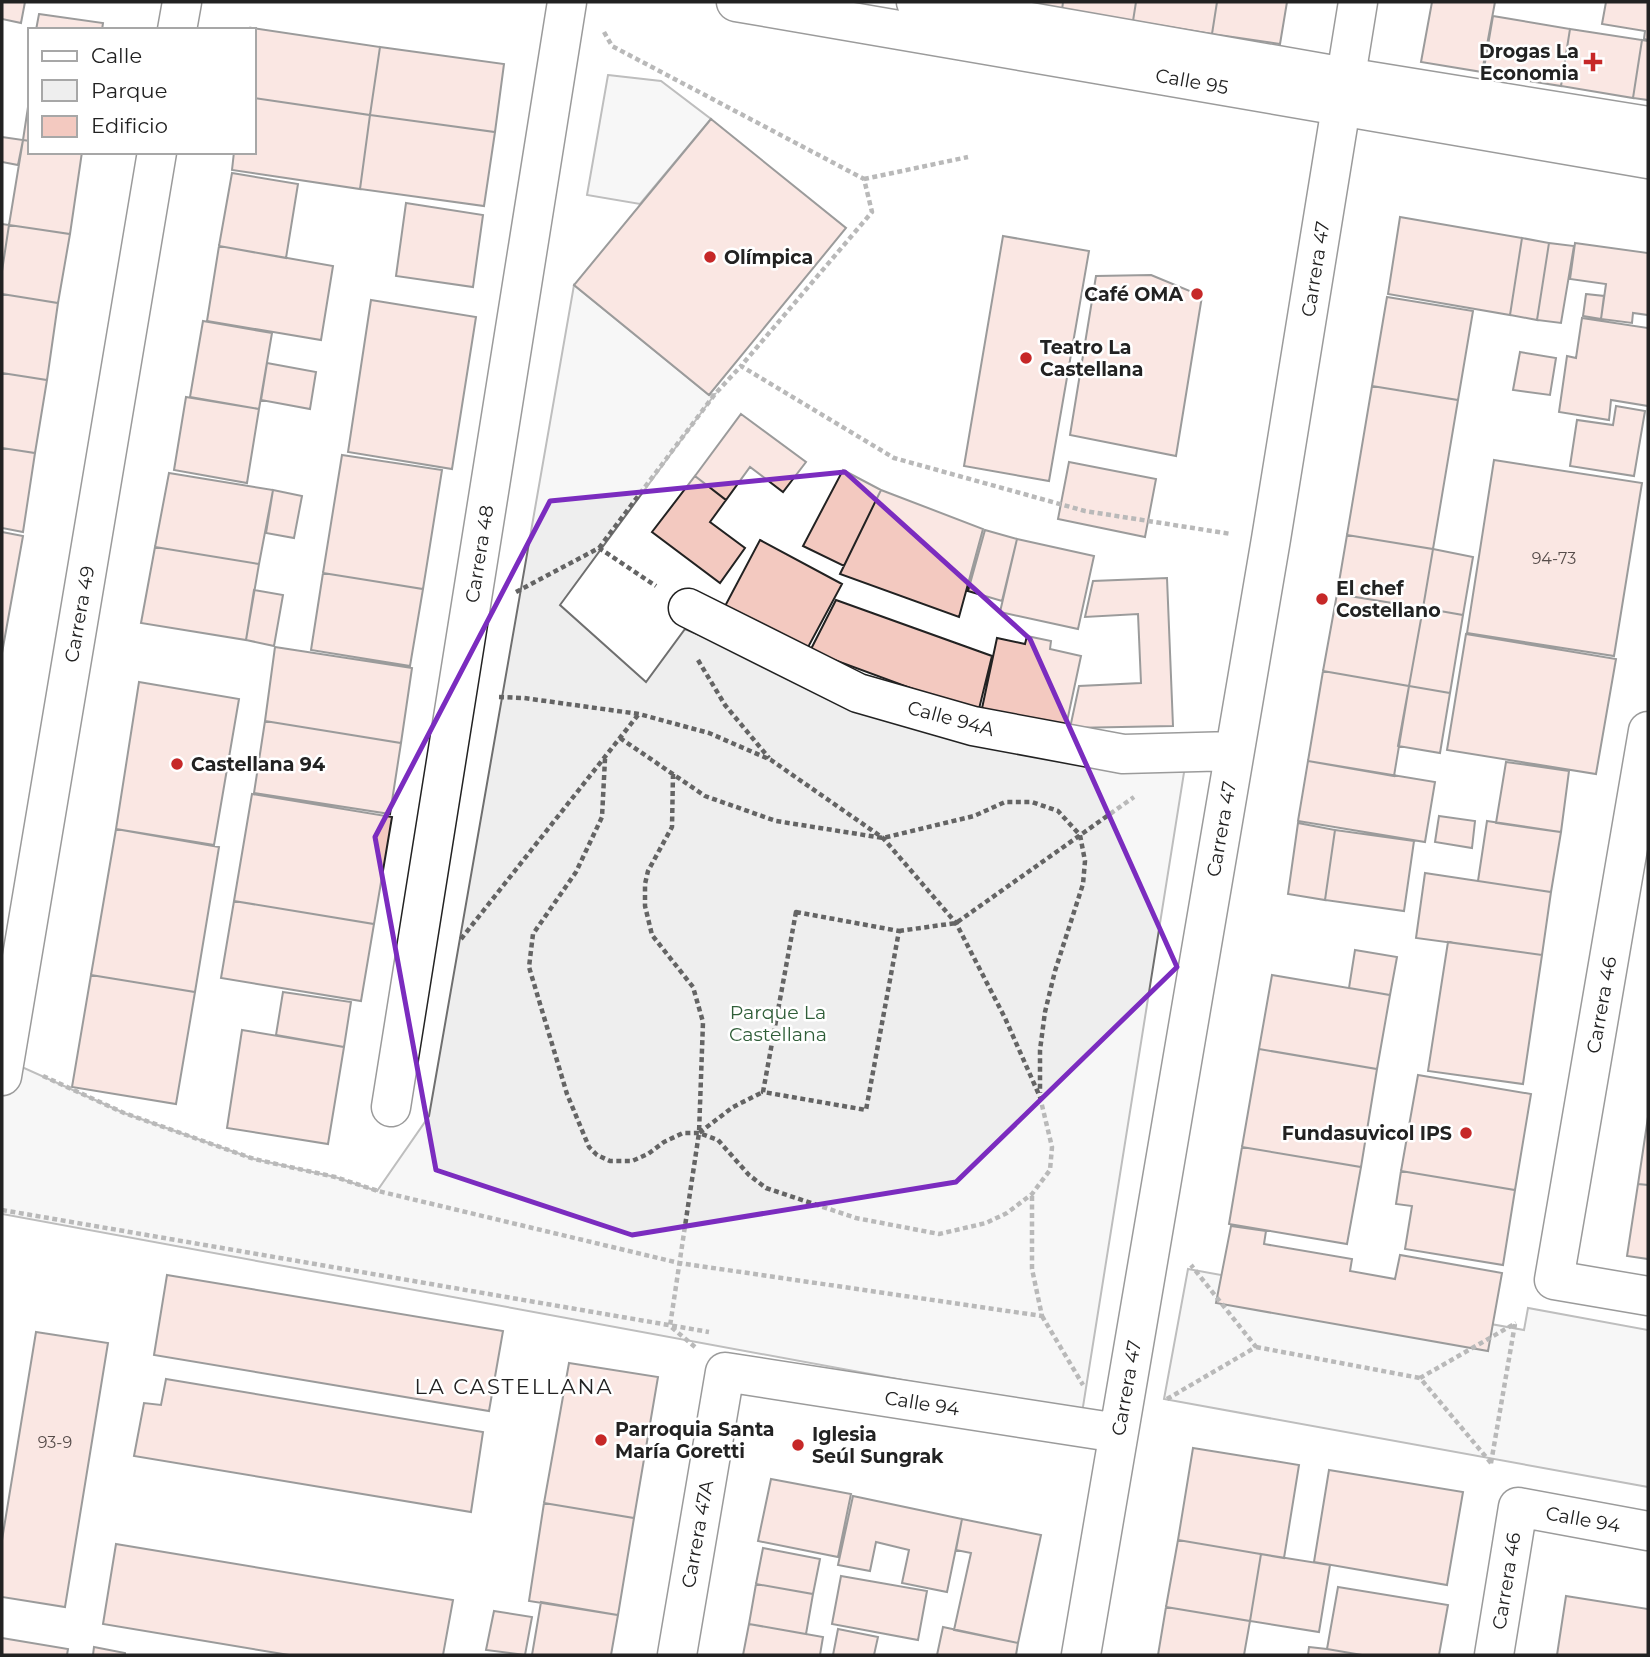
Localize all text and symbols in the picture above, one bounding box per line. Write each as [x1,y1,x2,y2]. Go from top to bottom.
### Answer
legend [28,28,256,154]
place label: Drogas La Economia [1479,40,1579,85]
text: Calle [91,43,142,68]
marker: Drogas La Economia [1585,54,1601,70]
street label: Calle 95 [1154,64,1230,99]
text: Parque [91,78,167,103]
text: Edificio [91,113,168,138]
street label: Carrera 47 [1297,220,1334,319]
place label: Olímpica [724,246,813,269]
marker: Olímpica [702,249,718,265]
place label: Café OMA [1084,283,1183,306]
marker: Café OMA [1189,286,1205,302]
place label: Teatro La Castellana [1040,336,1143,381]
marker: Teatro La Castellana [1018,350,1034,366]
street label: Carrera 48 [460,504,499,605]
house number: 94-73 [1532,549,1576,568]
street label: Carrera 49 [60,564,99,664]
place label: El chef Costellano [1336,577,1441,622]
marker: El chef Costellano [1314,591,1330,607]
street label: Calle 94A [905,696,997,741]
place label: Castellana 94 [191,753,325,776]
marker: Castellana 94 [169,756,185,772]
street label: Carrera 47 [1202,779,1241,879]
street label: Carrera 46 [1582,955,1621,1055]
park label: Parque La Castellana [729,1001,827,1046]
place label: Fundasuvicol IPS [1282,1122,1452,1145]
marker: Fundasuvicol IPS [1458,1125,1474,1141]
street label: Carrera 47 [1107,1338,1146,1438]
district label: LA CASTELLANA [414,1374,614,1399]
street label: Calle 94 [883,1386,961,1421]
place label: Parroquia Santa María Goretti [615,1418,775,1463]
place label: Iglesia Seúl Sungrak [812,1423,944,1468]
marker: Parroquia Santa María Goretti [593,1432,609,1448]
house number: 93-9 [38,1433,72,1452]
marker: Iglesia Seúl Sungrak [790,1437,806,1453]
street label: Carrera 47A [677,1478,718,1590]
street label: Calle 94 [1544,1502,1622,1537]
street label: Carrera 46 [1487,1531,1526,1631]

